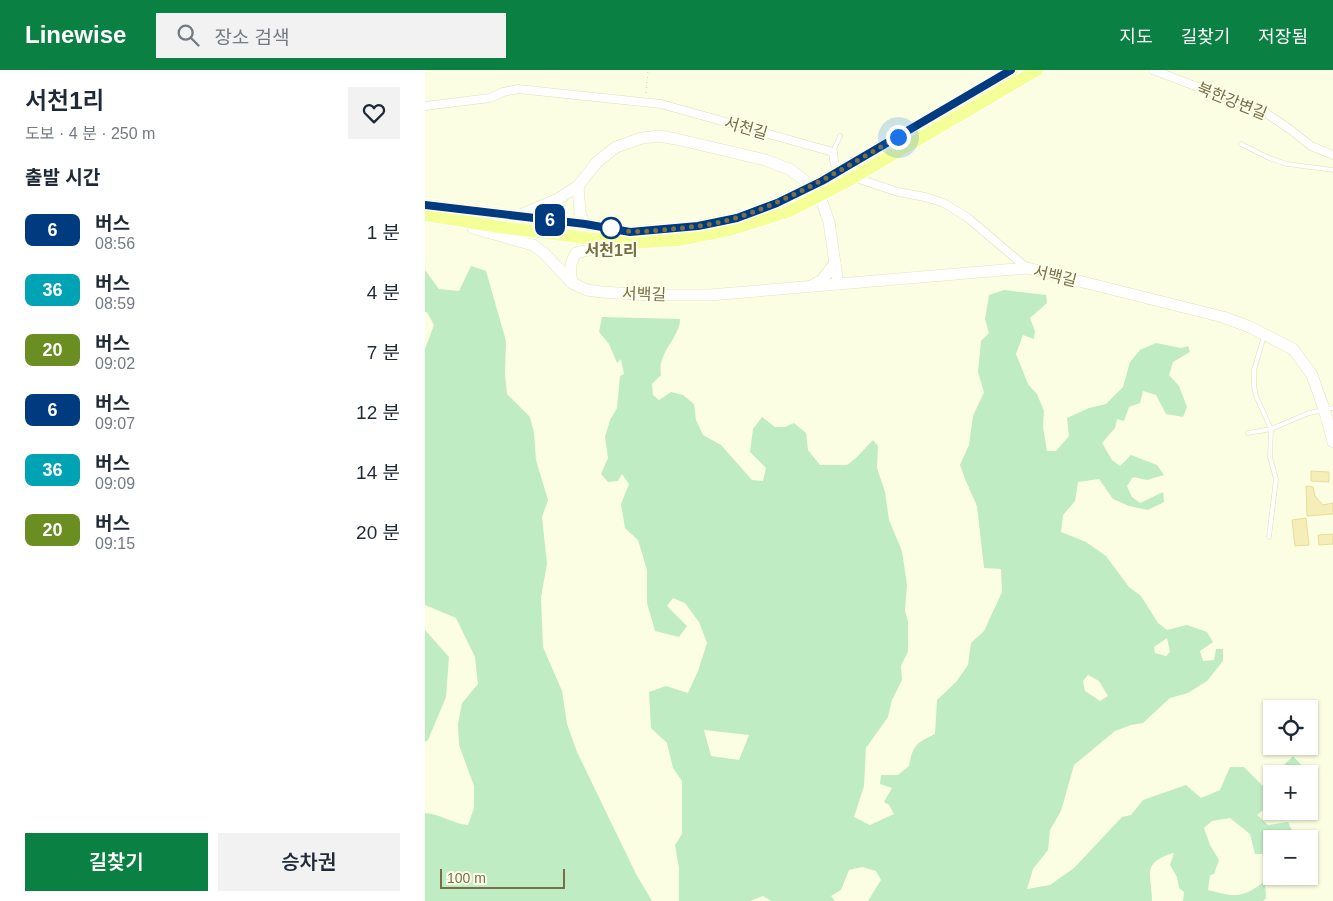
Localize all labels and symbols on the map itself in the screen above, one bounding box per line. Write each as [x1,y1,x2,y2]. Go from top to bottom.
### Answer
street label: 북한강변길 [1195,79,1269,123]
street label: 서천길 [722,114,770,142]
your location [886,125,911,150]
line badge: 6 [534,204,566,236]
marker: 서천1리 [600,217,622,239]
place label: 서천1리 [584,241,638,259]
street label: 서백길 [1032,262,1078,290]
street label: 서백길 [622,285,666,303]
scale bar [440,866,565,889]

